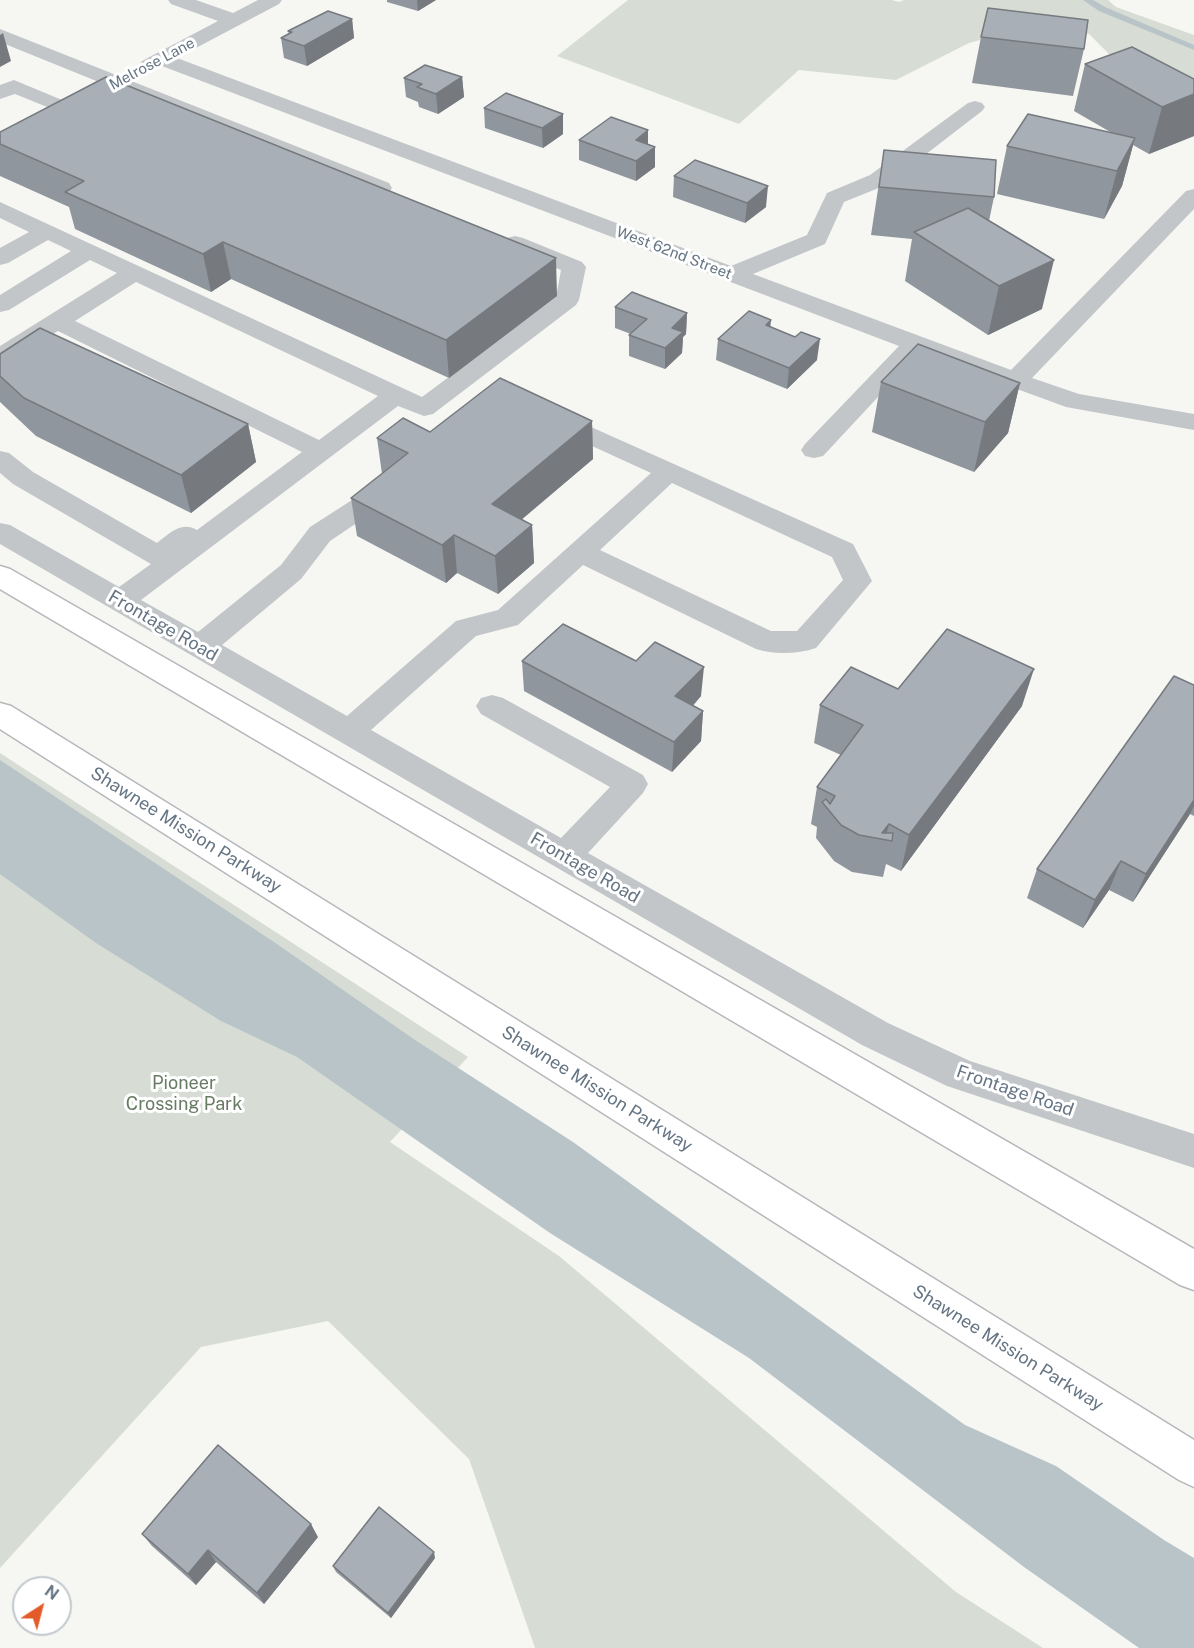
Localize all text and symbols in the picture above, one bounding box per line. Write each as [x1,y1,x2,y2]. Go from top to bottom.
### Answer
street label: Melrose Lane [106,34,198,94]
street label: West 62nd Street [614,223,734,283]
street label: Frontage Road [104,586,222,666]
street label: Shawnee Mission Parkway [87,762,285,898]
street label: Frontage Road [526,828,644,908]
street label: Shawnee Mission Parkway [498,1021,696,1157]
street label: Frontage Road [953,1061,1077,1121]
park label: Pioneer Crossing Park [126,1072,242,1114]
street label: Shawnee Mission Parkway [909,1280,1107,1416]
north arrow [12,1576,72,1636]
text: N [41,1581,62,1604]

